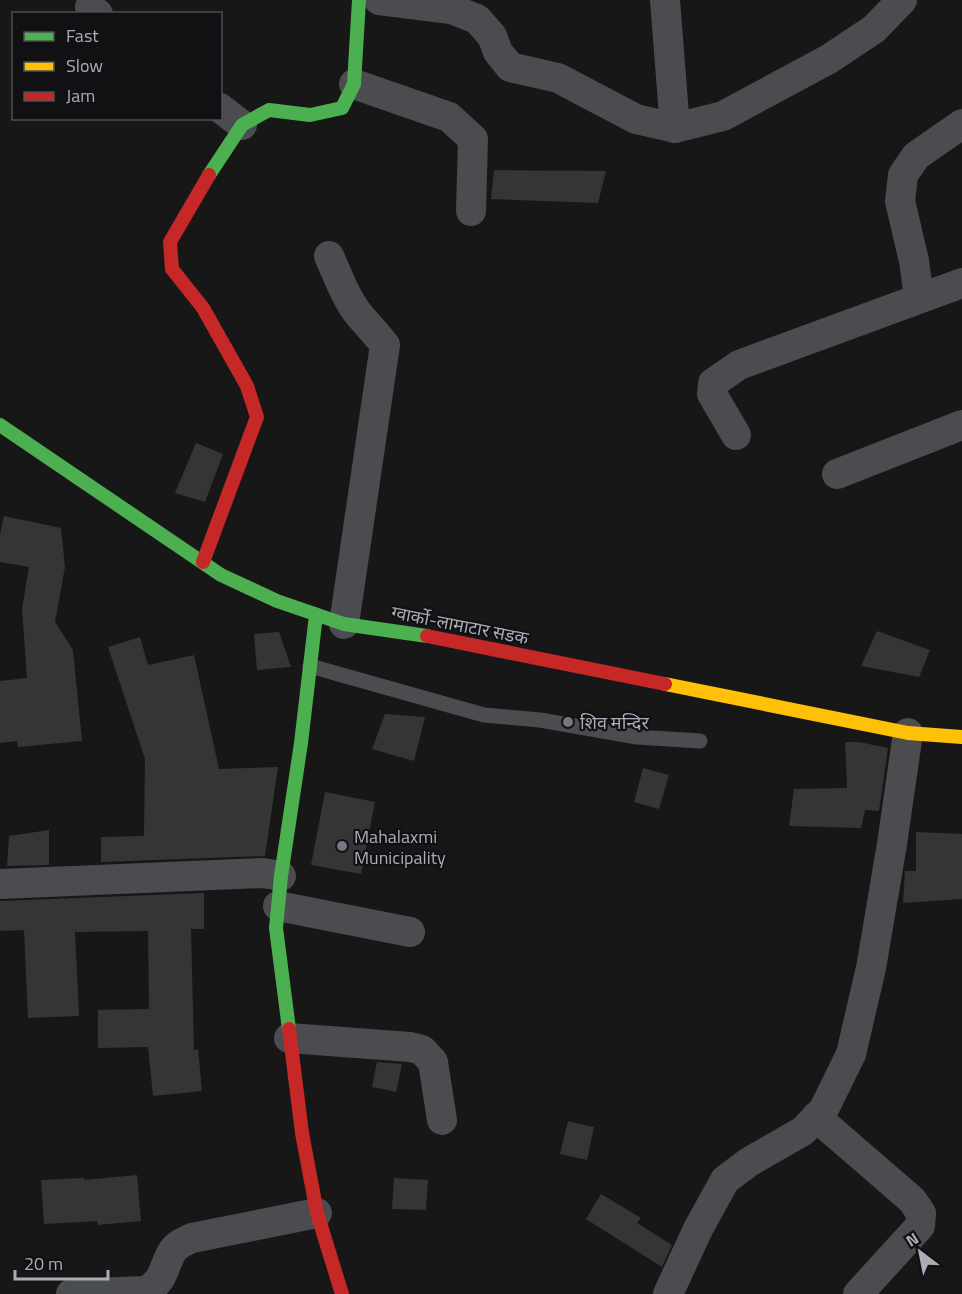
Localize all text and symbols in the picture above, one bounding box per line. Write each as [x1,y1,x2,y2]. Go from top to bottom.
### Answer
legend [12,12,222,120]
text: Fast [66,22,99,49]
text: Slow [66,52,103,79]
text: Jam [66,82,95,109]
street label: ग्वार्को-लामाटार सडक [389,598,532,652]
place label: शिव मन्दिर [580,709,649,736]
marker: शिव मन्दिर [561,715,575,729]
place label: Mahalaxmi Municipality [354,823,446,871]
marker: Mahalaxmi Municipality [335,839,349,853]
north arrow [890,1222,950,1282]
text: N [901,1226,923,1252]
scale bar [15,1243,108,1281]
text: 20 m [24,1250,63,1277]

